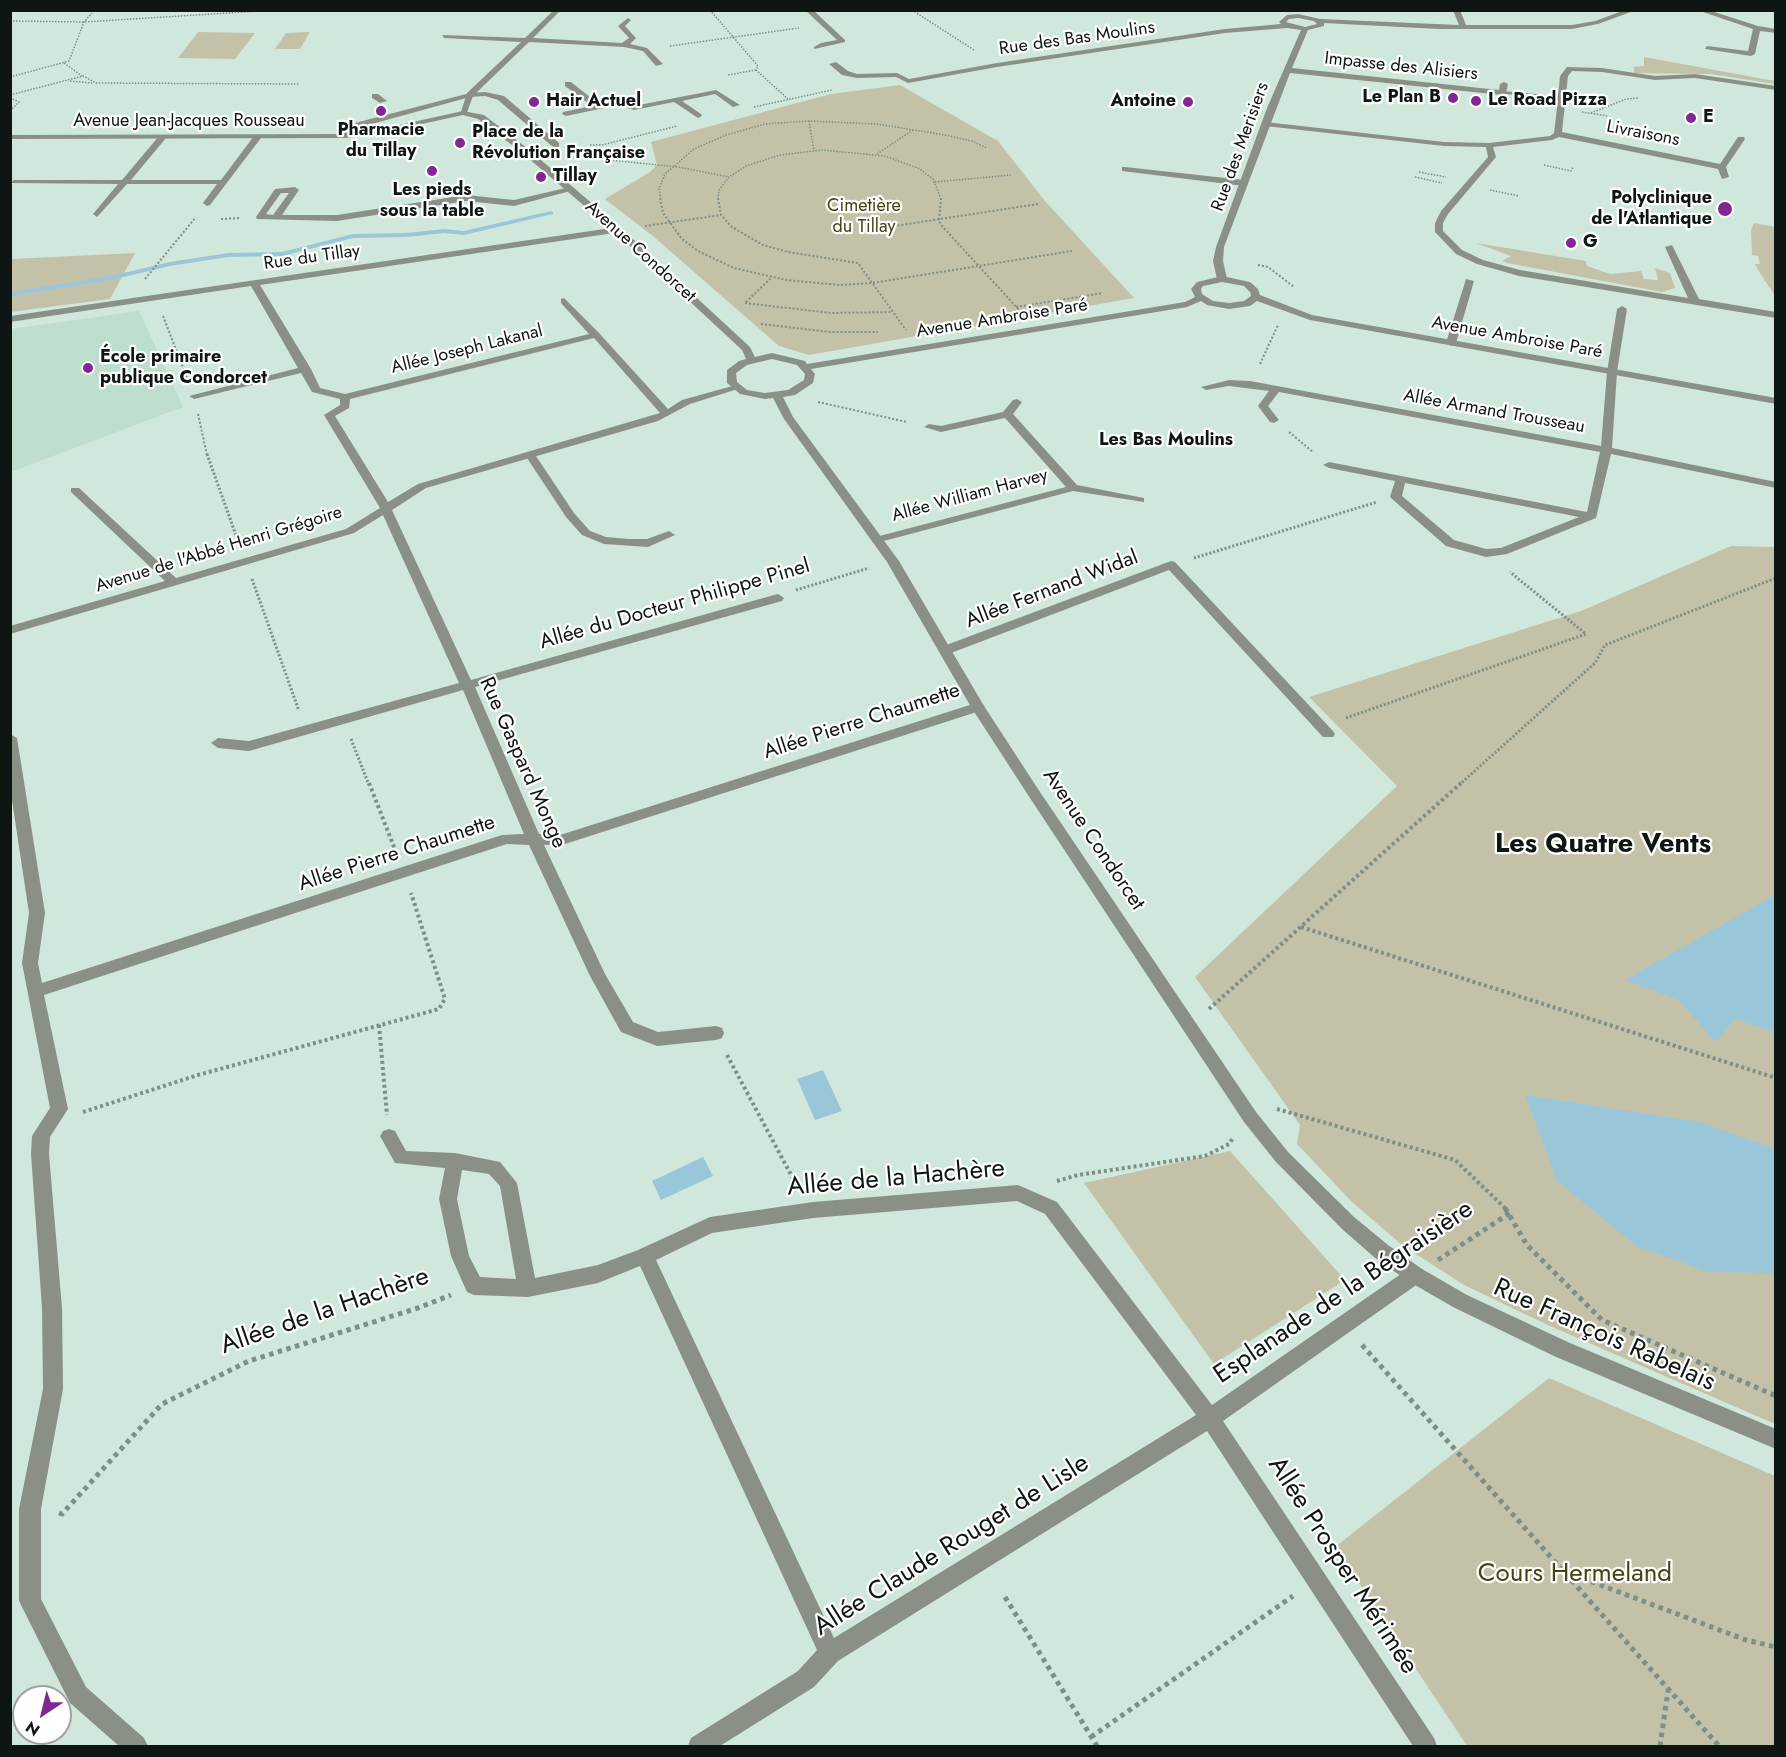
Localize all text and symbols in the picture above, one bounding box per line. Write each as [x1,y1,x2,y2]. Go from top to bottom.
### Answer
street label: Rue des Bas Moulins [998,17,1156,61]
street label: Impasse des Alisiers [1323,48,1479,86]
street label: Rue des Merisiers [1208,80,1274,214]
place label: Le Plan B [1362,87,1441,109]
place label: Le Road Pizza [1488,90,1607,112]
place label: Hair Actuel [546,91,641,113]
place label: Antoine [1110,91,1176,113]
marker: Le Plan B [1446,91,1460,105]
marker: Le Road Pizza [1469,94,1483,108]
marker: Hair Actuel [527,95,541,109]
marker: Antoine [1181,95,1195,109]
marker: Pharmacie du Tillay [374,104,388,118]
place label: E [1703,107,1714,129]
street label: Avenue Jean-Jacques Rousseau [73,111,305,133]
marker: E [1684,111,1698,125]
street label: Livraisons [1605,116,1681,152]
place label: Pharmacie du Tillay [337,120,425,162]
place label: Place de la Révolution Française [472,122,645,164]
marker: Place de la Révolution Française [453,136,467,150]
marker: Les pieds sous la table [425,164,439,178]
place label: Tillay [553,166,597,188]
marker: Tillay [534,170,548,184]
place label: Les pieds sous la table [380,180,484,222]
place label: Polyclinique de l'Atlantique [1591,188,1712,230]
park label: Cimetière du Tillay [827,196,901,238]
street label: Avenue Condorcet [580,197,700,307]
marker: Polyclinique de l'Atlantique [1716,200,1734,218]
place label: G [1583,232,1598,254]
marker: G [1564,236,1578,250]
street label: Rue du Tillay [262,241,362,275]
street label: Avenue Ambroise Paré [915,295,1089,343]
street label: Avenue Ambroise Paré [1430,312,1604,364]
street label: Allée Joseph Lakanal [389,321,545,379]
place label: École primaire publique Condorcet [100,347,267,389]
marker: École primaire publique Condorcet [81,361,95,375]
street label: Allée Armand Trousseau [1402,385,1586,439]
district label: Les Bas Moulins [1099,430,1233,452]
street label: Allée William Harvey [890,465,1050,527]
street label: Avenue de l'Abbé Henri Grégoire [93,502,345,598]
street label: Allée Fernand Widal [962,545,1142,635]
street label: Allée du Docteur Philippe Pinel [537,554,813,656]
street label: Rue Gaspard Monge [473,674,571,852]
street label: Allée Pierre Chaumette [761,678,963,766]
street label: Avenue Condorcet [1036,765,1150,915]
street label: Allée Pierre Chaumette [296,810,498,898]
district label: Les Quatre Vents [1495,829,1711,861]
street label: Allée de la Hachère [786,1154,1006,1204]
street label: Esplanade de la Bégraisière [1208,1195,1480,1391]
street label: Allée de la Hachère [217,1262,433,1362]
street label: Rue François Rabelais [1488,1273,1720,1399]
street label: Allée Claude Rouget de Lisle [809,1448,1095,1644]
street label: Allée Prosper Mérimée [1260,1452,1424,1680]
park label: Cours Hermeland [1478,1559,1672,1591]
north arrow [12,1685,72,1745]
text: N [21,1715,44,1742]

